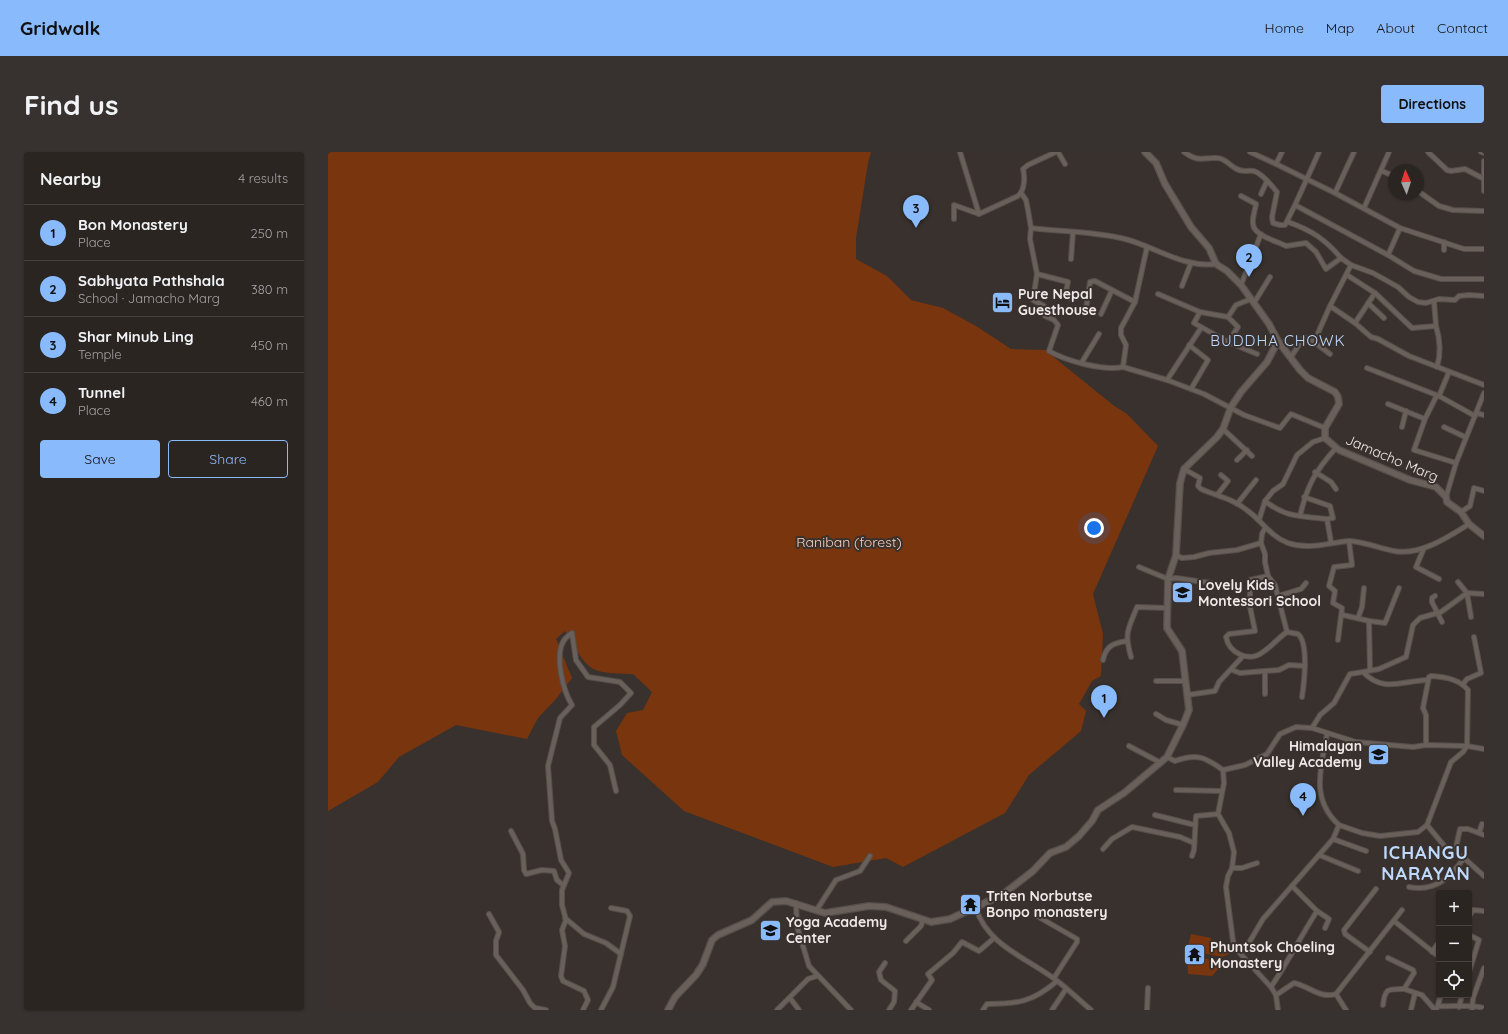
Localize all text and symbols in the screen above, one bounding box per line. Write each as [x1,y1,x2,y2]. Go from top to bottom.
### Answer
text: Gridwalk [20,16,100,40]
text: Home [1265,19,1304,37]
text: Map [1326,19,1354,37]
text: About [1376,19,1415,37]
text: Contact [1437,19,1488,37]
button: Directions [1381,85,1484,123]
text: Find us [24,87,118,122]
north arrow [1388,164,1424,200]
text: Nearby [40,168,101,189]
text: 4 results [238,170,288,186]
pin: 3 [903,195,929,228]
text: Bon Monastery [78,215,188,234]
text: 1 [50,225,56,241]
text: 250 m [251,225,288,241]
text: Place [78,234,111,250]
pin: 2 [1236,244,1262,277]
text: Sabhyata Pathshala [78,271,225,290]
text: 2 [49,281,57,297]
text: 380 m [251,281,288,297]
place label: Pure Nepal Guesthouse [1018,285,1097,319]
hotel icon: Pure Nepal Guesthouse [990,289,1016,315]
text: School · Jamacho Marg [78,290,220,306]
text: Shar Minub Ling [78,327,194,346]
district label: BUDDHA CHOWK [1210,331,1346,350]
text: 3 [50,337,56,353]
text: 450 m [251,337,288,353]
text: Temple [78,346,122,362]
text: Tunnel [78,383,125,402]
text: 4 [49,393,57,409]
text: 460 m [251,393,288,409]
text: Place [78,402,111,418]
street label: Jamacho Marg [1343,430,1441,486]
button: Save [40,440,160,478]
button: Share [168,440,288,478]
your location [1084,518,1104,538]
park label: Raniban (forest) [796,533,902,551]
place label: Lovely Kids Montessori School [1198,576,1321,610]
school or university icon: Lovely Kids Montessori School [1169,580,1195,606]
pin: 1 [1091,685,1117,718]
place label: Himalayan Valley Academy [1253,737,1362,771]
school or university icon: Himalayan Valley Academy [1365,741,1391,767]
pin: 4 [1290,783,1316,816]
district label: ICHANGU NARAYAN [1381,841,1471,885]
place label: Triten Norbutse Bonpo monastery [986,887,1107,921]
map controls [1436,890,1472,998]
button: + [1436,890,1472,926]
temple icon: Triten Norbutse Bonpo monastery [958,891,984,917]
place label: Yoga Academy Center [786,913,887,947]
school or university icon: Yoga Academy Center [758,917,784,943]
button: − [1436,926,1472,962]
place label: Phuntsok Choeling Monastery [1210,938,1335,972]
temple icon: Phuntsok Choeling Monastery [1181,942,1207,968]
button: locate [1436,962,1472,998]

